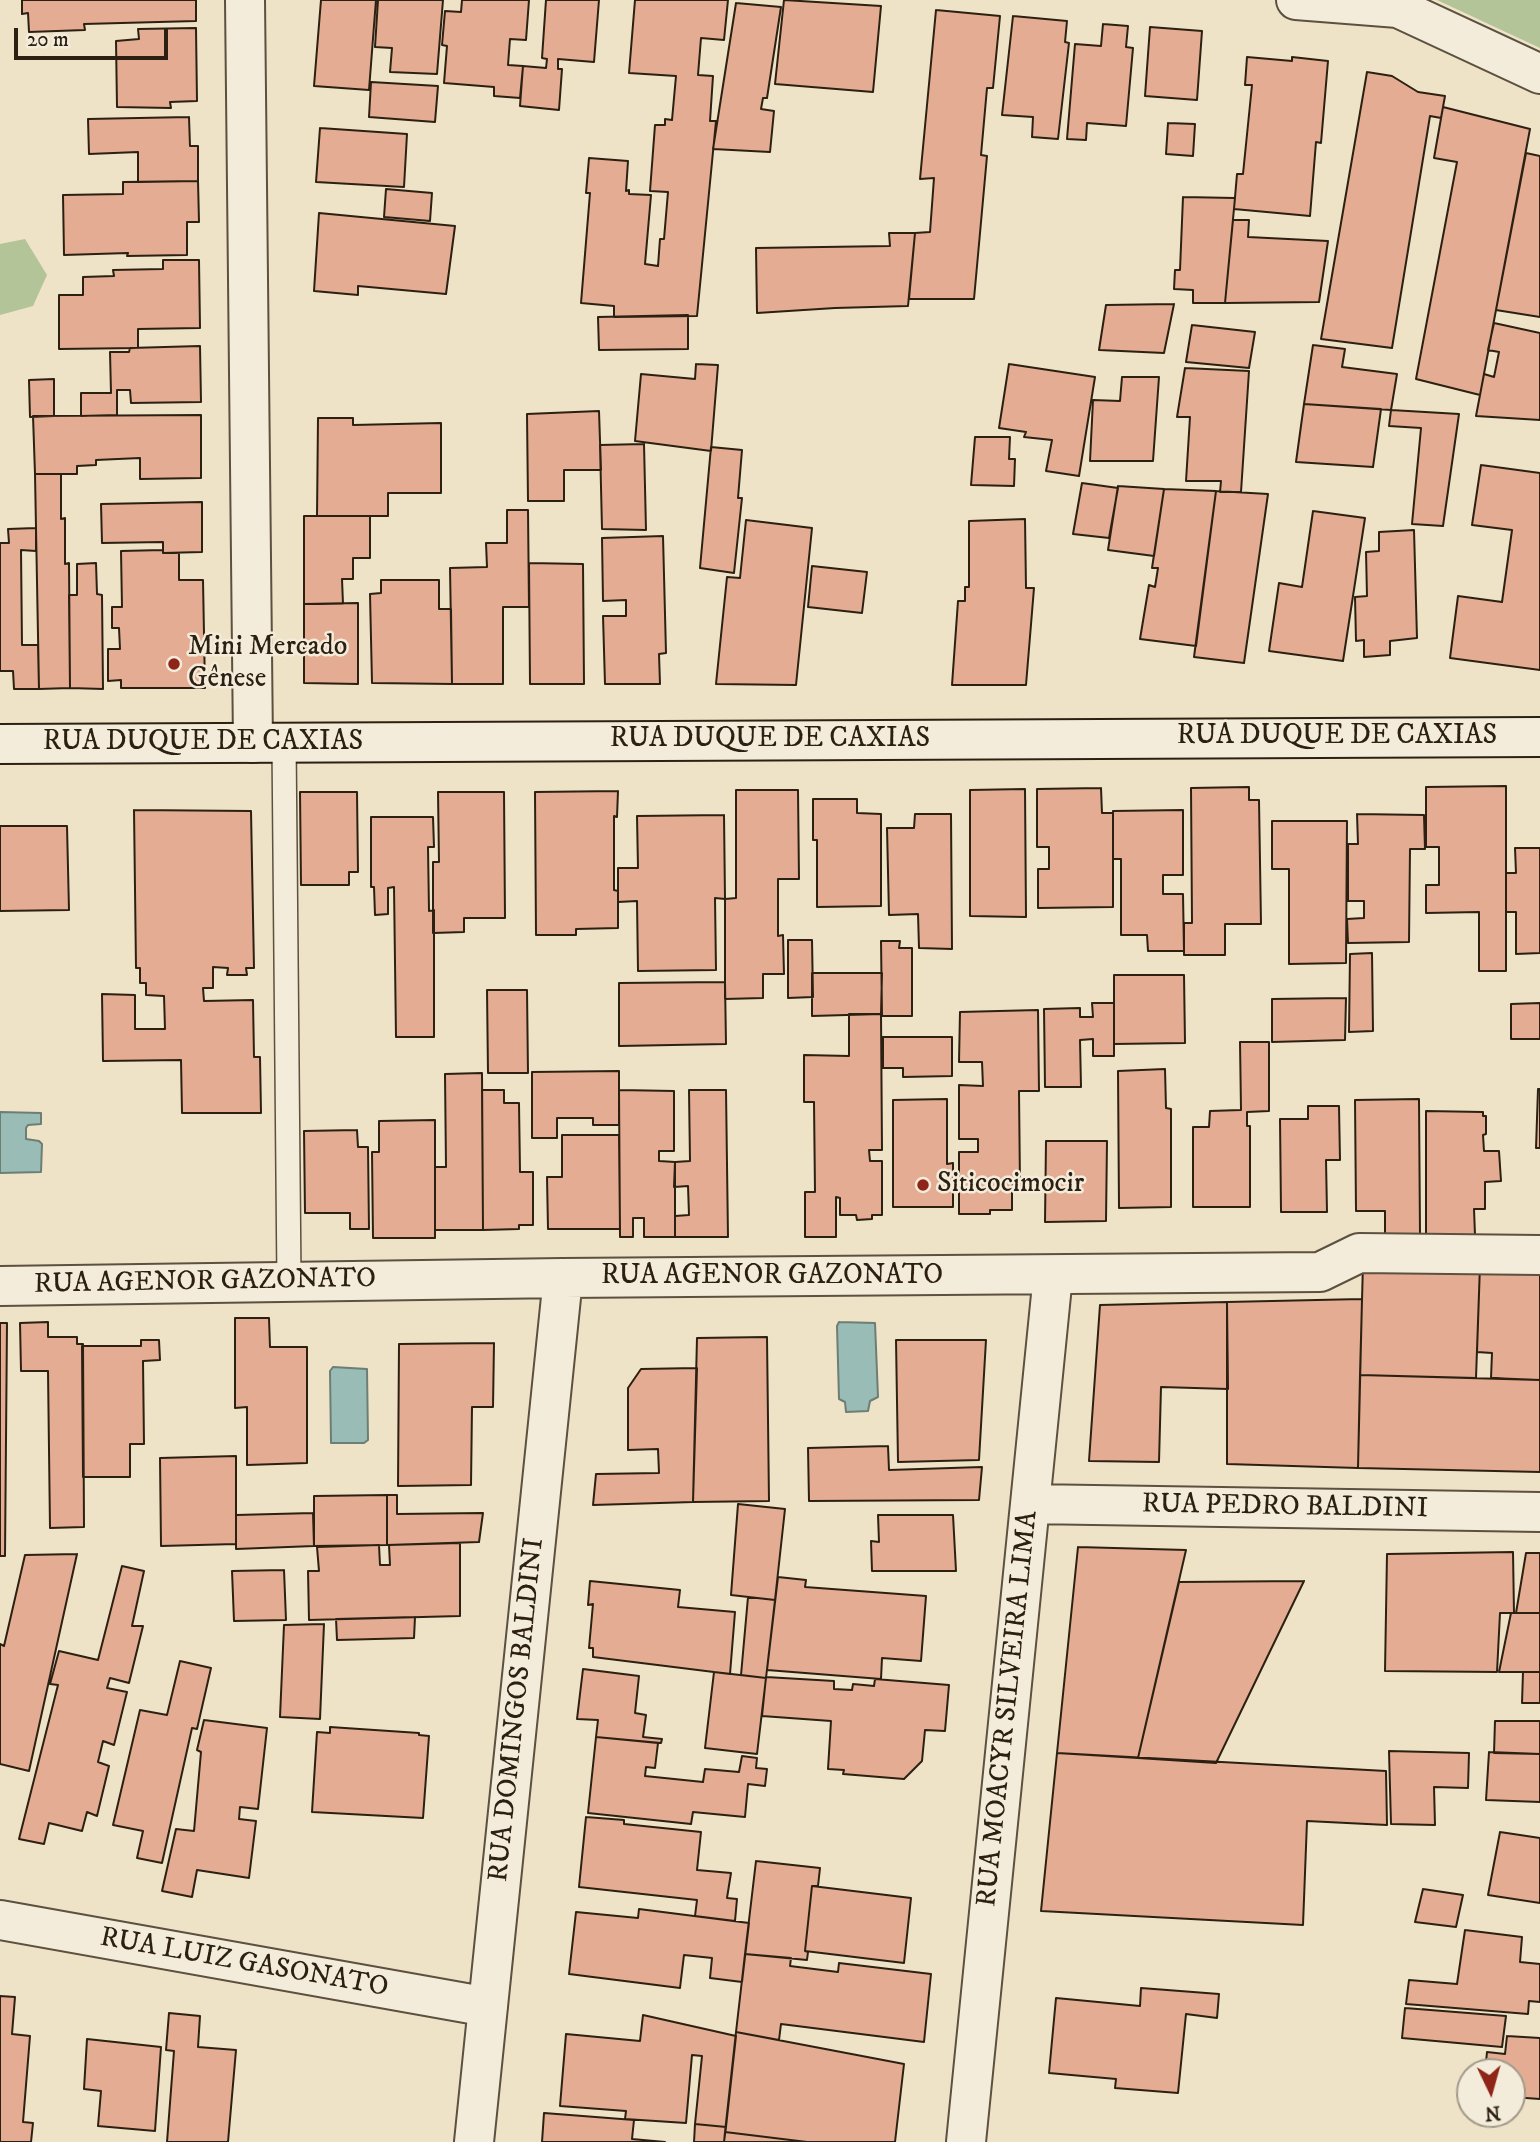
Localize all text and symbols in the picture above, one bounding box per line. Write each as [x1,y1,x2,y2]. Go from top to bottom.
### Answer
scale bar [18,14,172,58]
text: 20 m [27,27,69,53]
place label: Mini Mercado Gênese [188,631,347,697]
marker: Mini Mercado Gênese [166,656,182,672]
street label: RUA DUQUE DE CAXIAS [1177,720,1497,754]
street label: RUA DUQUE DE CAXIAS [610,723,930,757]
street label: RUA DUQUE DE CAXIAS [43,726,363,760]
place label: Siticocimocir [937,1168,1084,1202]
marker: Siticocimocir [915,1177,931,1193]
street label: RUA AGENOR GAZONATO [601,1260,943,1294]
street label: RUA AGENOR GAZONATO [34,1263,376,1303]
street label: RUA PEDRO BALDINI [1142,1489,1428,1527]
street label: RUA MOACYR SILVEIRA LIMA [971,1509,1047,1909]
street label: RUA DOMINGOS BALDINI [483,1536,553,1884]
street label: RUA LUIZ GASONATO [97,1922,391,2006]
north arrow [1456,2058,1526,2128]
text: N [1484,2100,1501,2125]

